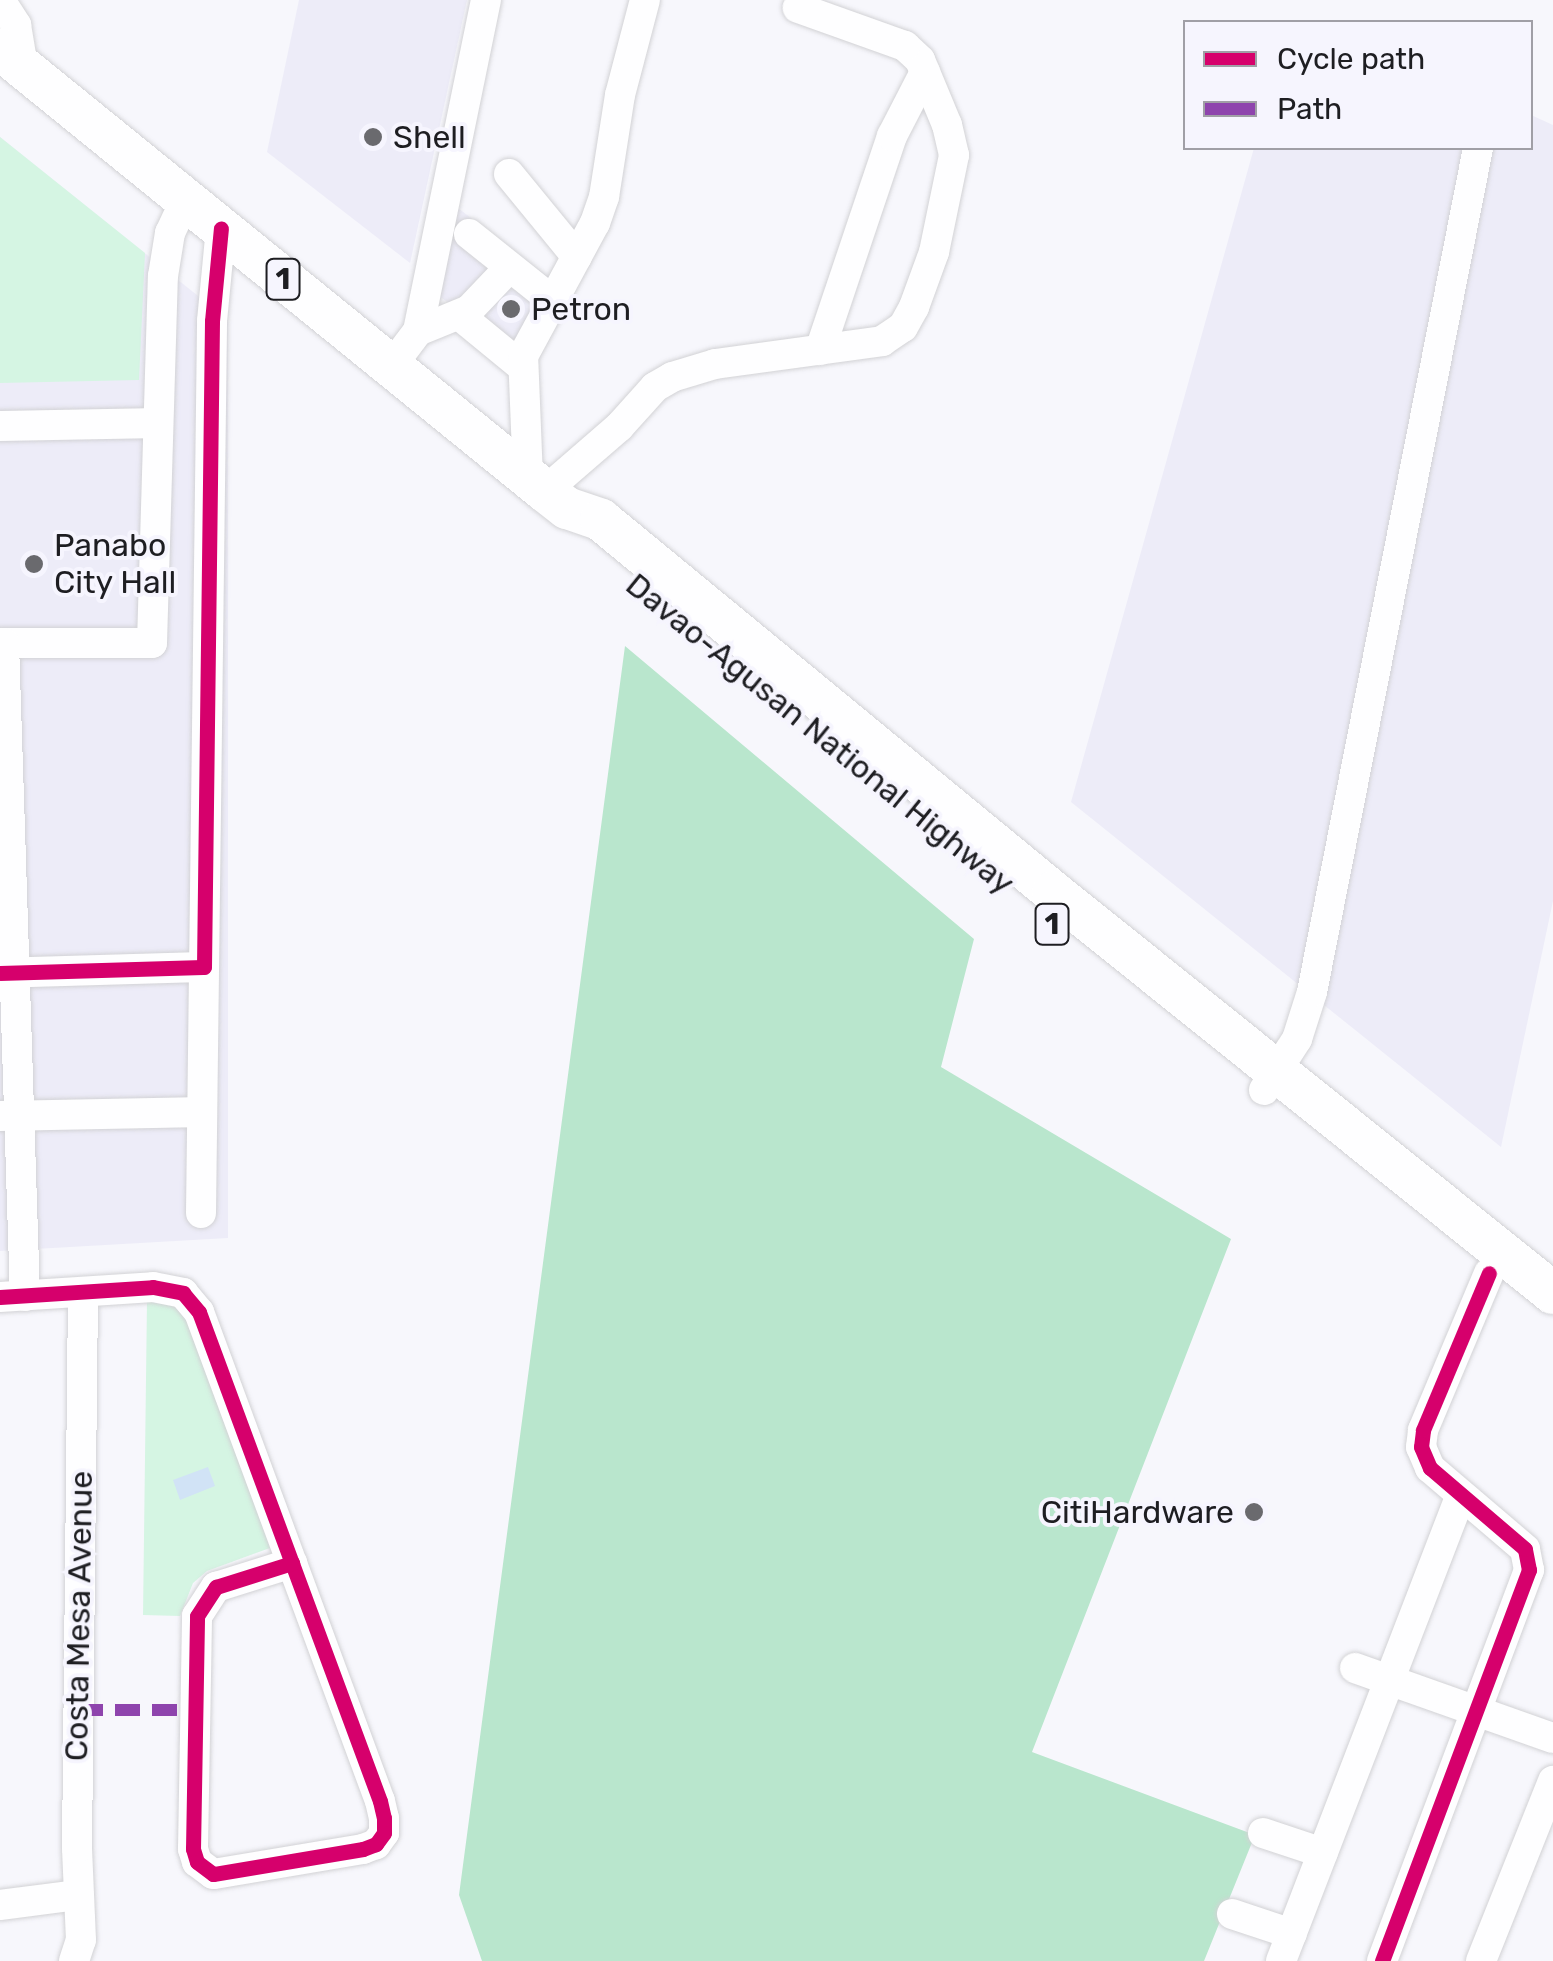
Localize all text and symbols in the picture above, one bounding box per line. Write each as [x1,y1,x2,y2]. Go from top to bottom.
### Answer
legend [1183,20,1533,150]
text: Cycle path [1277,41,1425,77]
text: Path [1277,91,1342,127]
place label: Shell [393,118,466,156]
marker: Shell [362,126,384,148]
road number: 1 [266,254,300,304]
place label: Petron [531,290,631,328]
marker: Petron [500,298,522,320]
place label: Panabo City Hall [54,527,177,602]
marker: Panabo City Hall [23,553,45,575]
street label: Davao-Agusan National Highway [618,565,1022,903]
road number: 1 [1034,899,1070,949]
street label: Costa Mesa Avenue [57,1470,101,1762]
place label: CitiHardware [1041,1493,1234,1531]
marker: CitiHardware [1243,1501,1265,1523]

